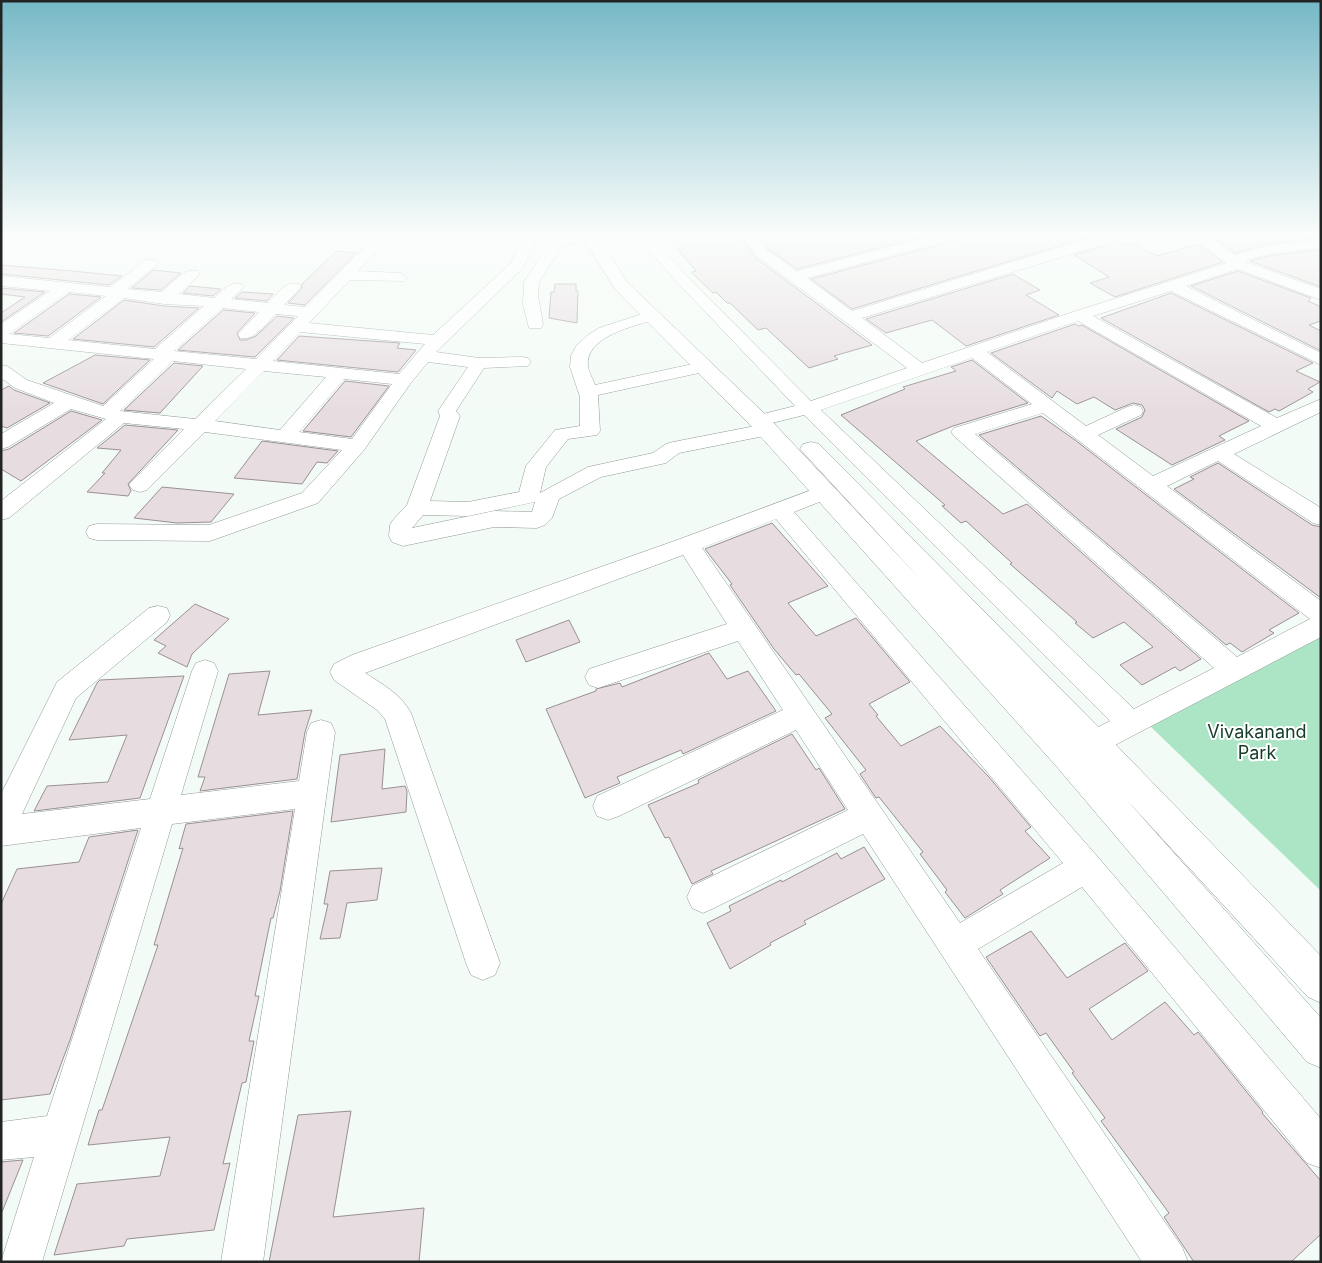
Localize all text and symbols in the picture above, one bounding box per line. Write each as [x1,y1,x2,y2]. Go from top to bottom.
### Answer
park label: Vivakanand Park [1207,721,1307,763]

